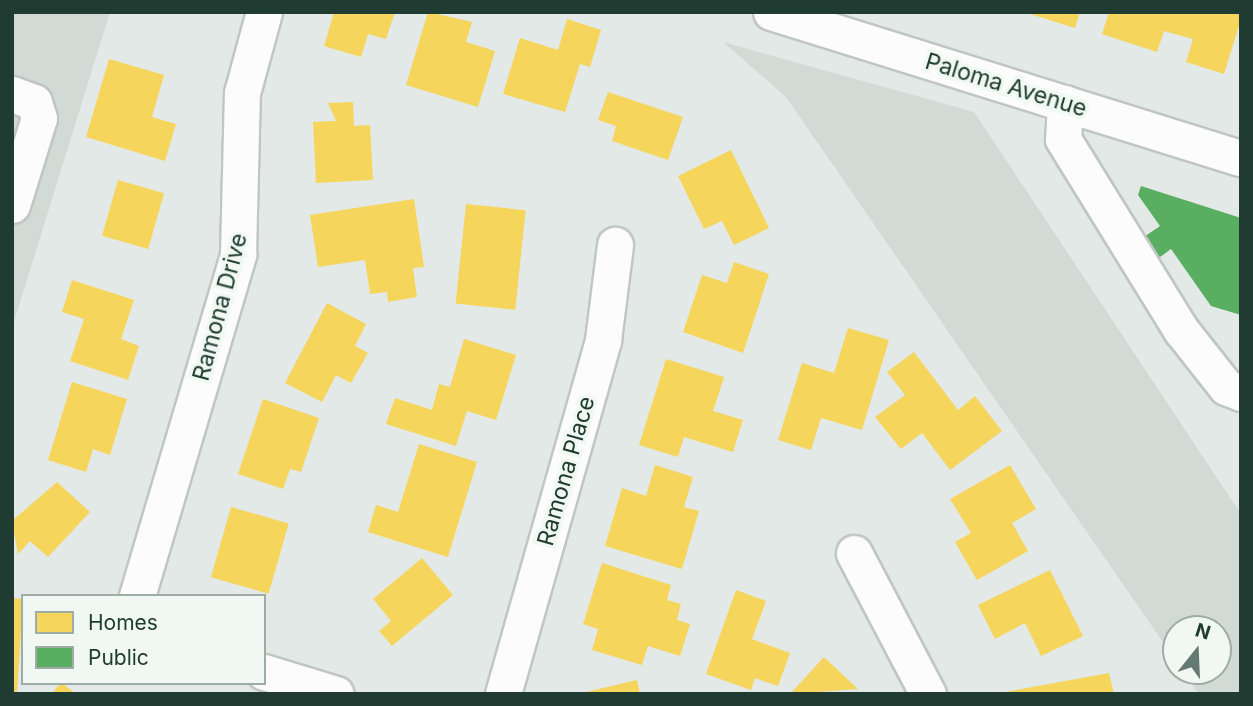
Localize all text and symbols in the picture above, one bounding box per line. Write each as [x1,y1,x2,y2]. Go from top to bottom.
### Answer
street label: Paloma Avenue [922,47,1090,123]
street label: Ramona Drive [187,230,253,384]
street label: Ramona Place [531,393,601,549]
legend [21,594,266,685]
text: Homes [88,610,158,635]
north arrow [1162,615,1232,685]
text: N [1193,618,1213,645]
text: Public [88,645,149,670]

